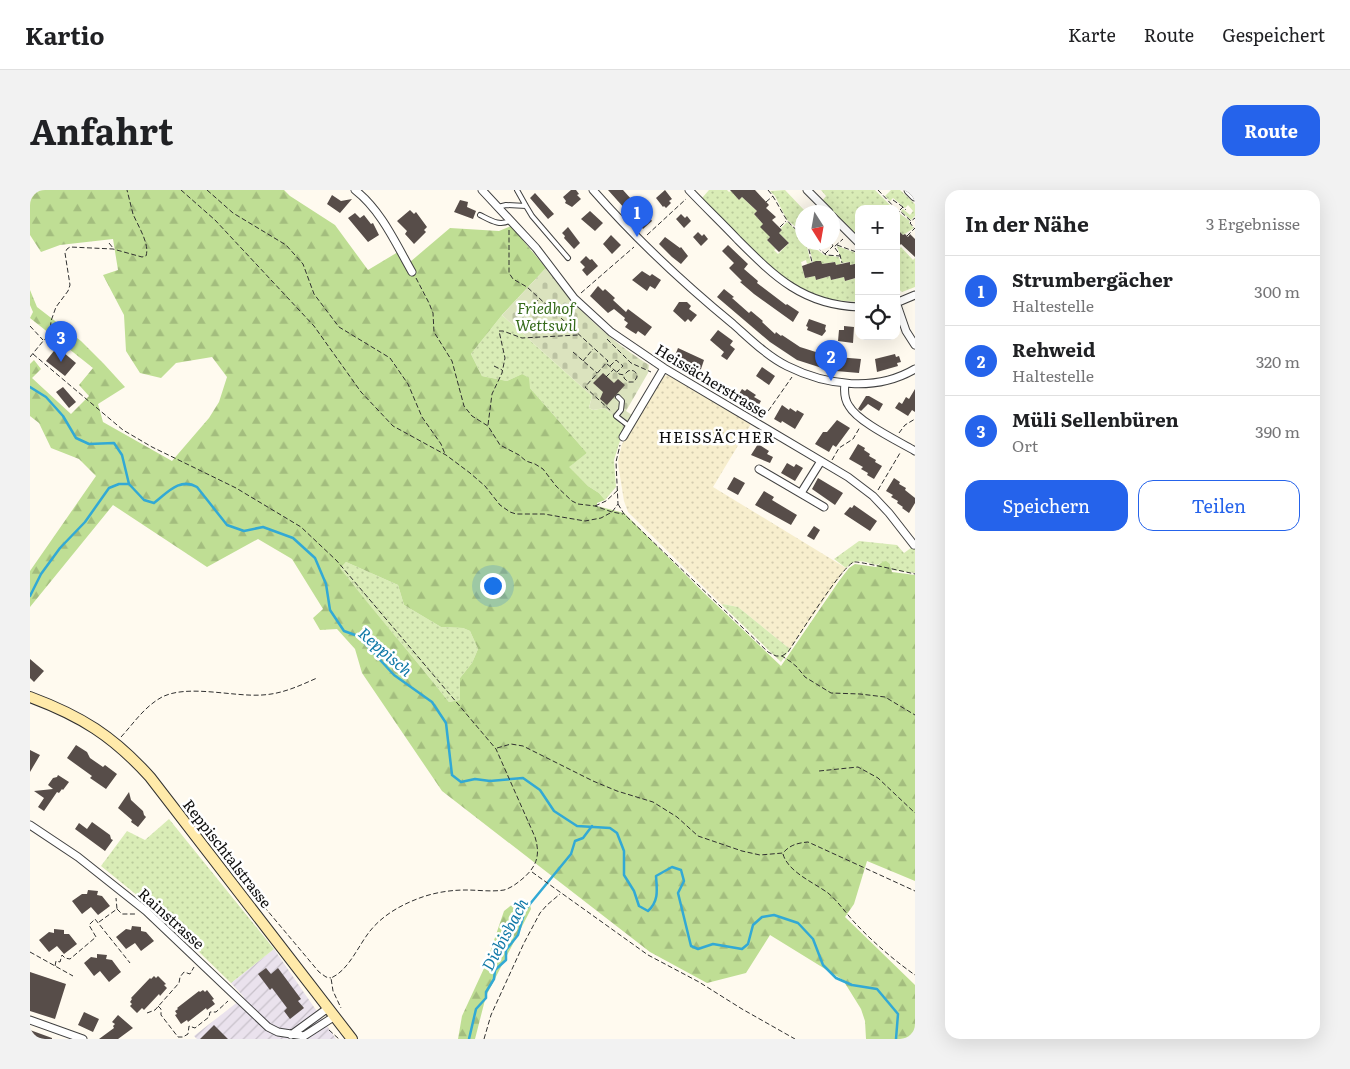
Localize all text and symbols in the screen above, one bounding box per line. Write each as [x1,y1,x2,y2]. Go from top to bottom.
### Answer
text: Kartio [25,17,104,52]
text: Karte [1068,21,1116,48]
text: Route [1144,21,1194,48]
text: Gespeichert [1222,21,1325,48]
text: Anfahrt [30,104,173,156]
button: Route [1222,105,1320,156]
pin: 1 [621,196,653,237]
north arrow [795,205,840,250]
map controls [855,205,900,340]
button: + [855,205,900,250]
text: In der Nähe [965,207,1089,238]
text: 3 Ergebnisse [1206,211,1300,235]
button: − [855,250,900,295]
text: Strumbergächer [1012,265,1173,293]
text: 1 [978,279,984,303]
text: 300 m [1254,279,1300,303]
text: Haltestelle [1012,293,1094,317]
button: locate [855,295,900,340]
park label: Friedhof Wettswil [515,296,578,336]
pin: 3 [45,321,77,362]
text: Rehweid [1012,335,1095,363]
street label: Heissächerstrasse [651,337,773,423]
pin: 2 [815,340,847,381]
text: 2 [977,349,985,373]
text: 320 m [1256,349,1300,373]
text: Haltestelle [1012,363,1094,387]
text: Müli Sellenbüren [1012,405,1179,433]
text: 3 [977,419,985,443]
text: 390 m [1255,419,1300,443]
district label: HEISSÄCHER [659,424,775,448]
text: Ort [1012,433,1038,457]
button: Speichern [965,480,1128,531]
button: Teilen [1138,480,1300,531]
your location [480,573,506,599]
water label: Reppisch [354,621,419,682]
street label: Reppischtalstrasse [178,794,278,913]
street label: Rainstrasse [134,882,210,954]
water label: Diebisbach [475,893,533,975]

